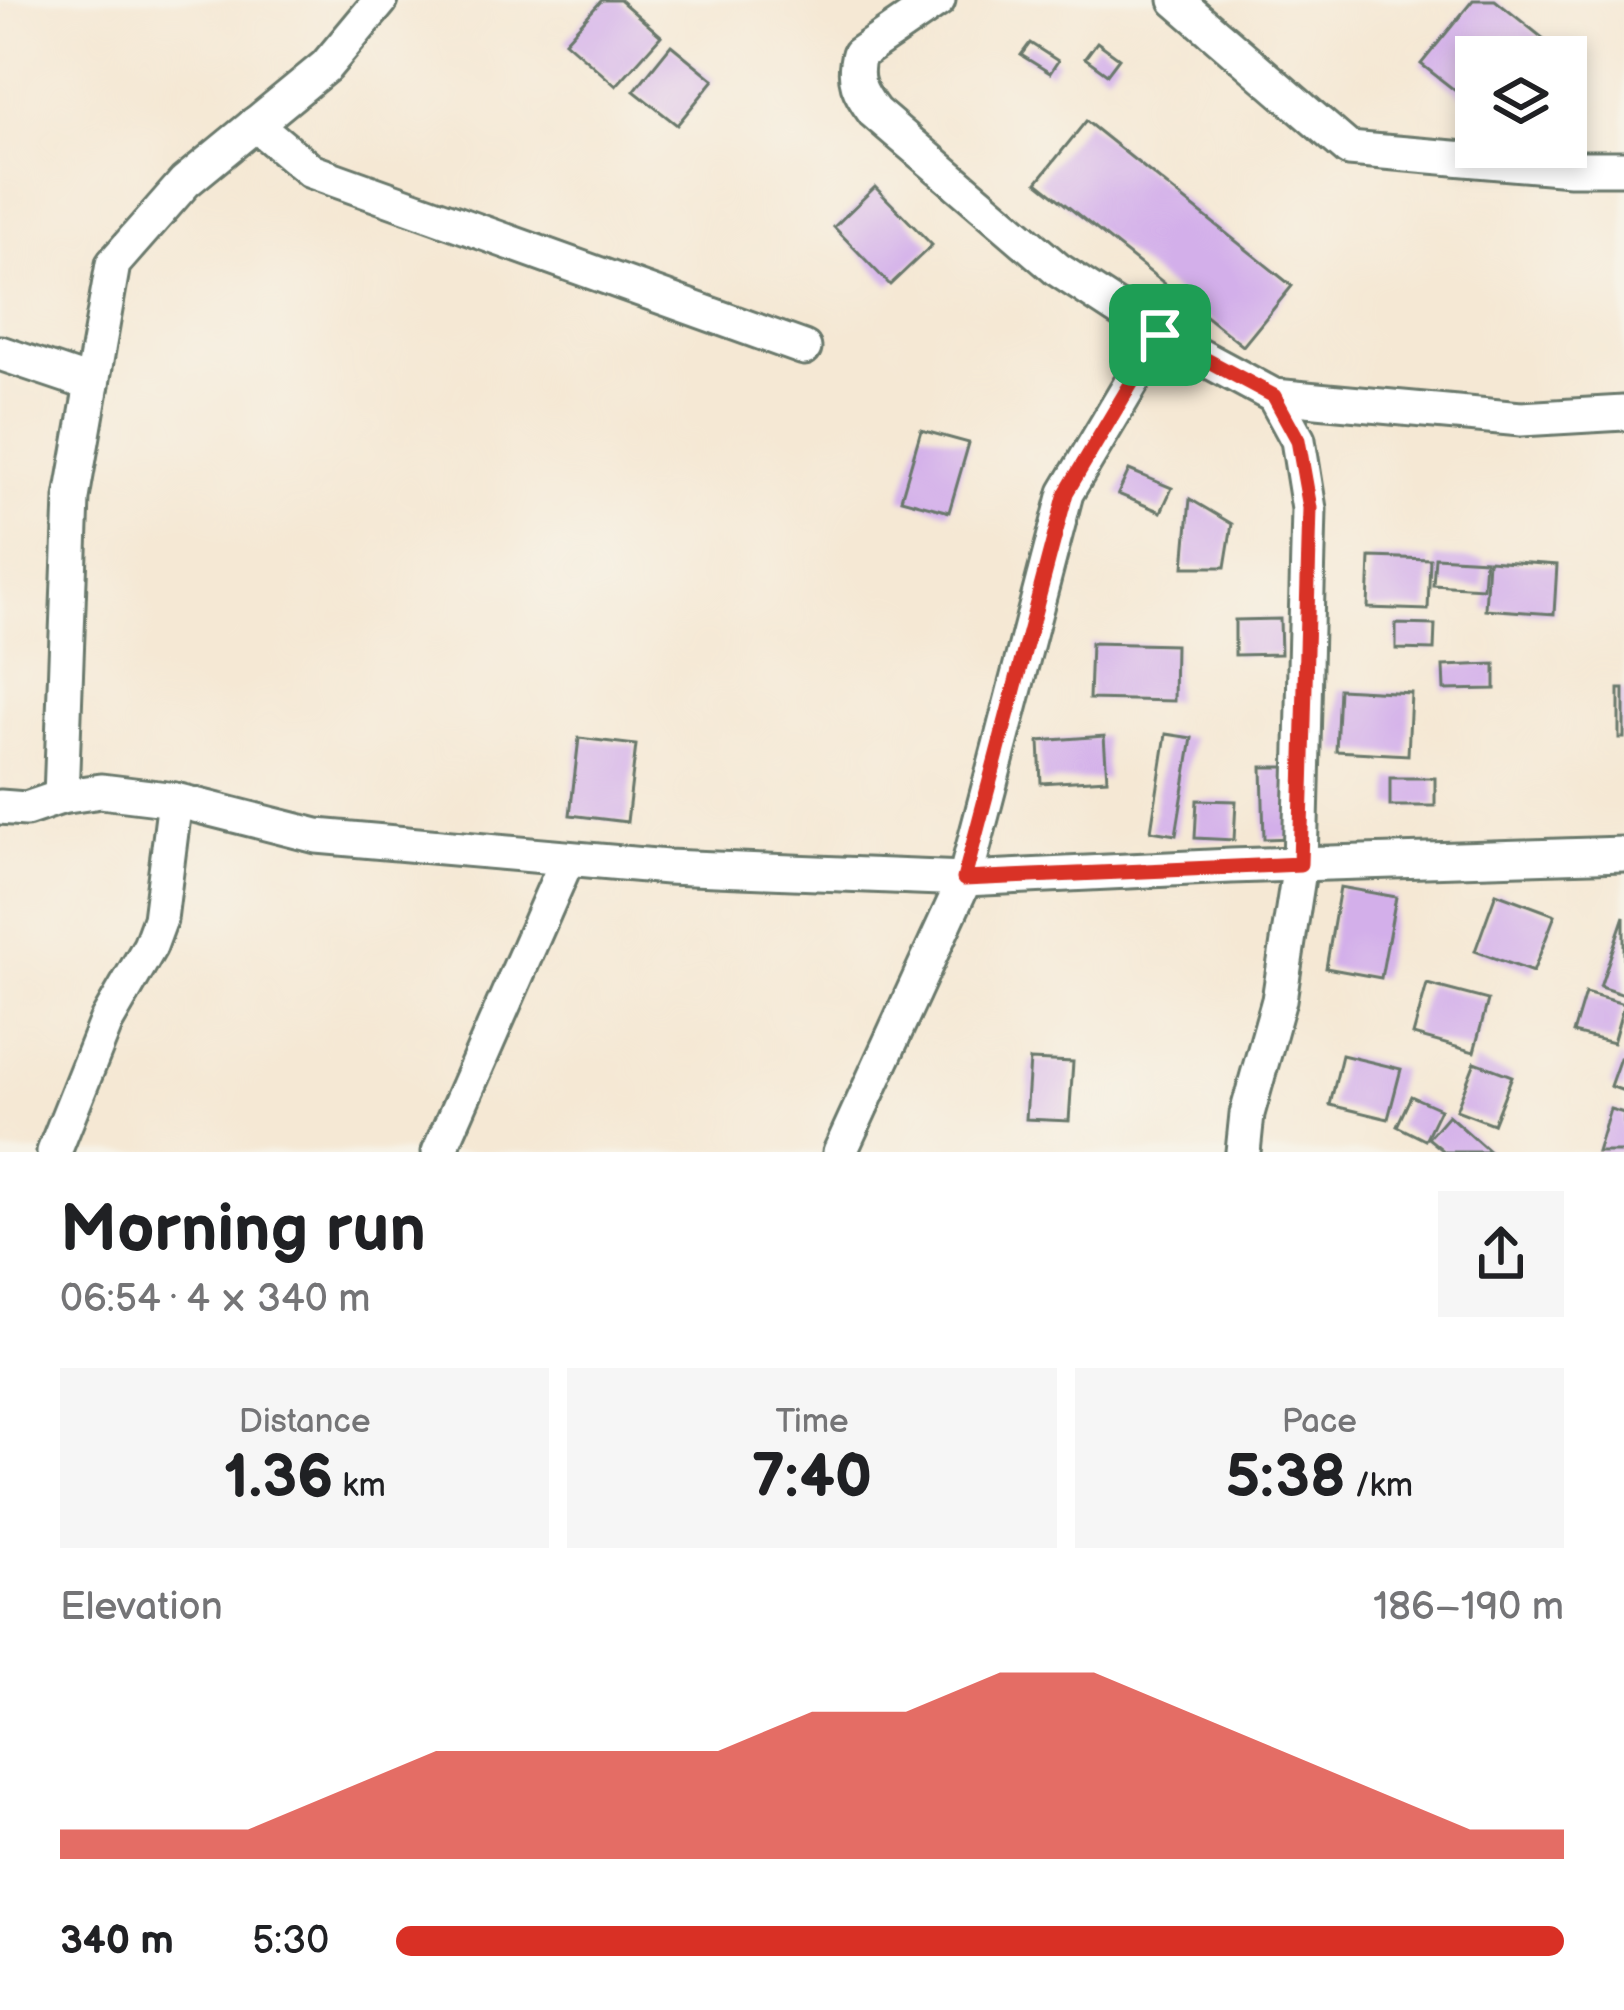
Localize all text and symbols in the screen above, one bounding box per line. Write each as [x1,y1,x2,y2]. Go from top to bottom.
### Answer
map controls [1455,36,1587,168]
button: layers [1455,36,1587,168]
pin [1109,284,1211,386]
icon: arrive [1127,302,1193,368]
text: Morning run [60,1191,426,1270]
button: share [1438,1191,1564,1317]
text: 06:54 · 4 × 340 m [60,1276,370,1323]
text: Distance [239,1402,371,1442]
text: Time [775,1402,849,1442]
text: Pace [1282,1402,1357,1442]
text: 1.36 [224,1442,333,1514]
text: 7:40 [752,1442,872,1514]
text: 5:38 [1226,1442,1346,1514]
text: km [333,1466,386,1506]
text: /km [1346,1466,1413,1506]
text: Elevation [60,1584,223,1631]
text: 186–190 m [1373,1584,1564,1631]
text: 340 m [60,1918,174,1965]
text: 5:30 [252,1918,329,1965]

